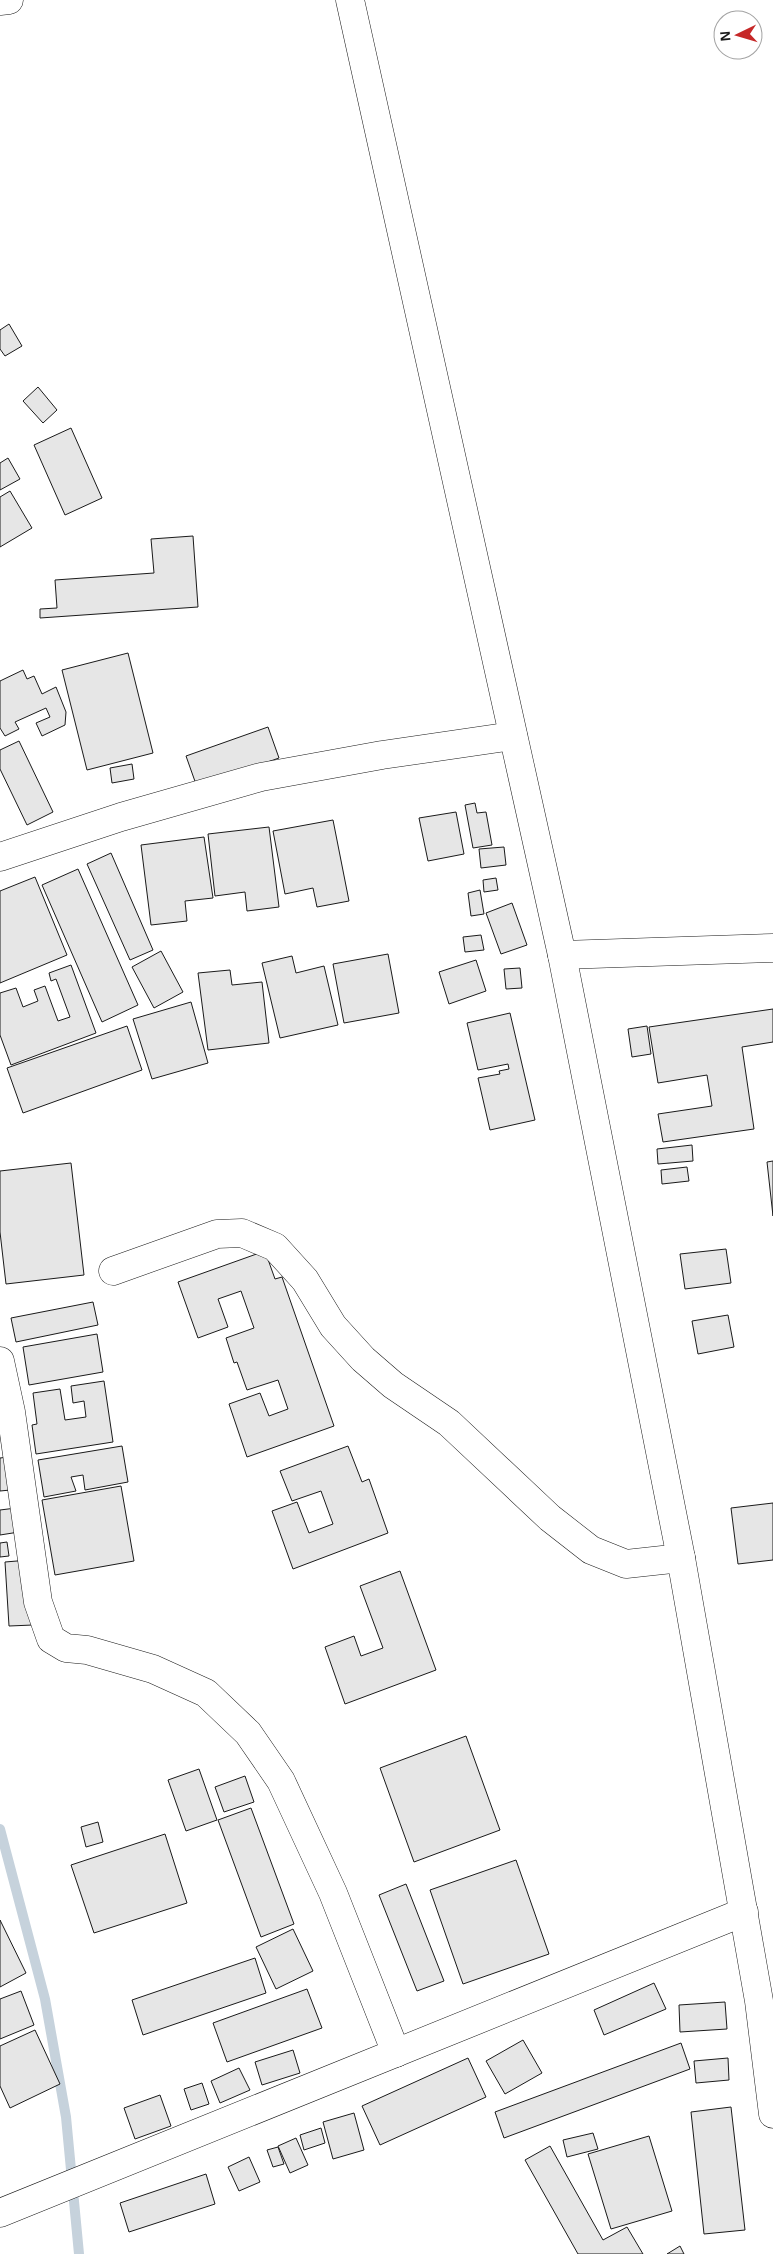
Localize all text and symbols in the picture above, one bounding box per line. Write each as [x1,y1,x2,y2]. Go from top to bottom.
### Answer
north arrow [713,10,763,60]
text: N [717,30,733,42]

